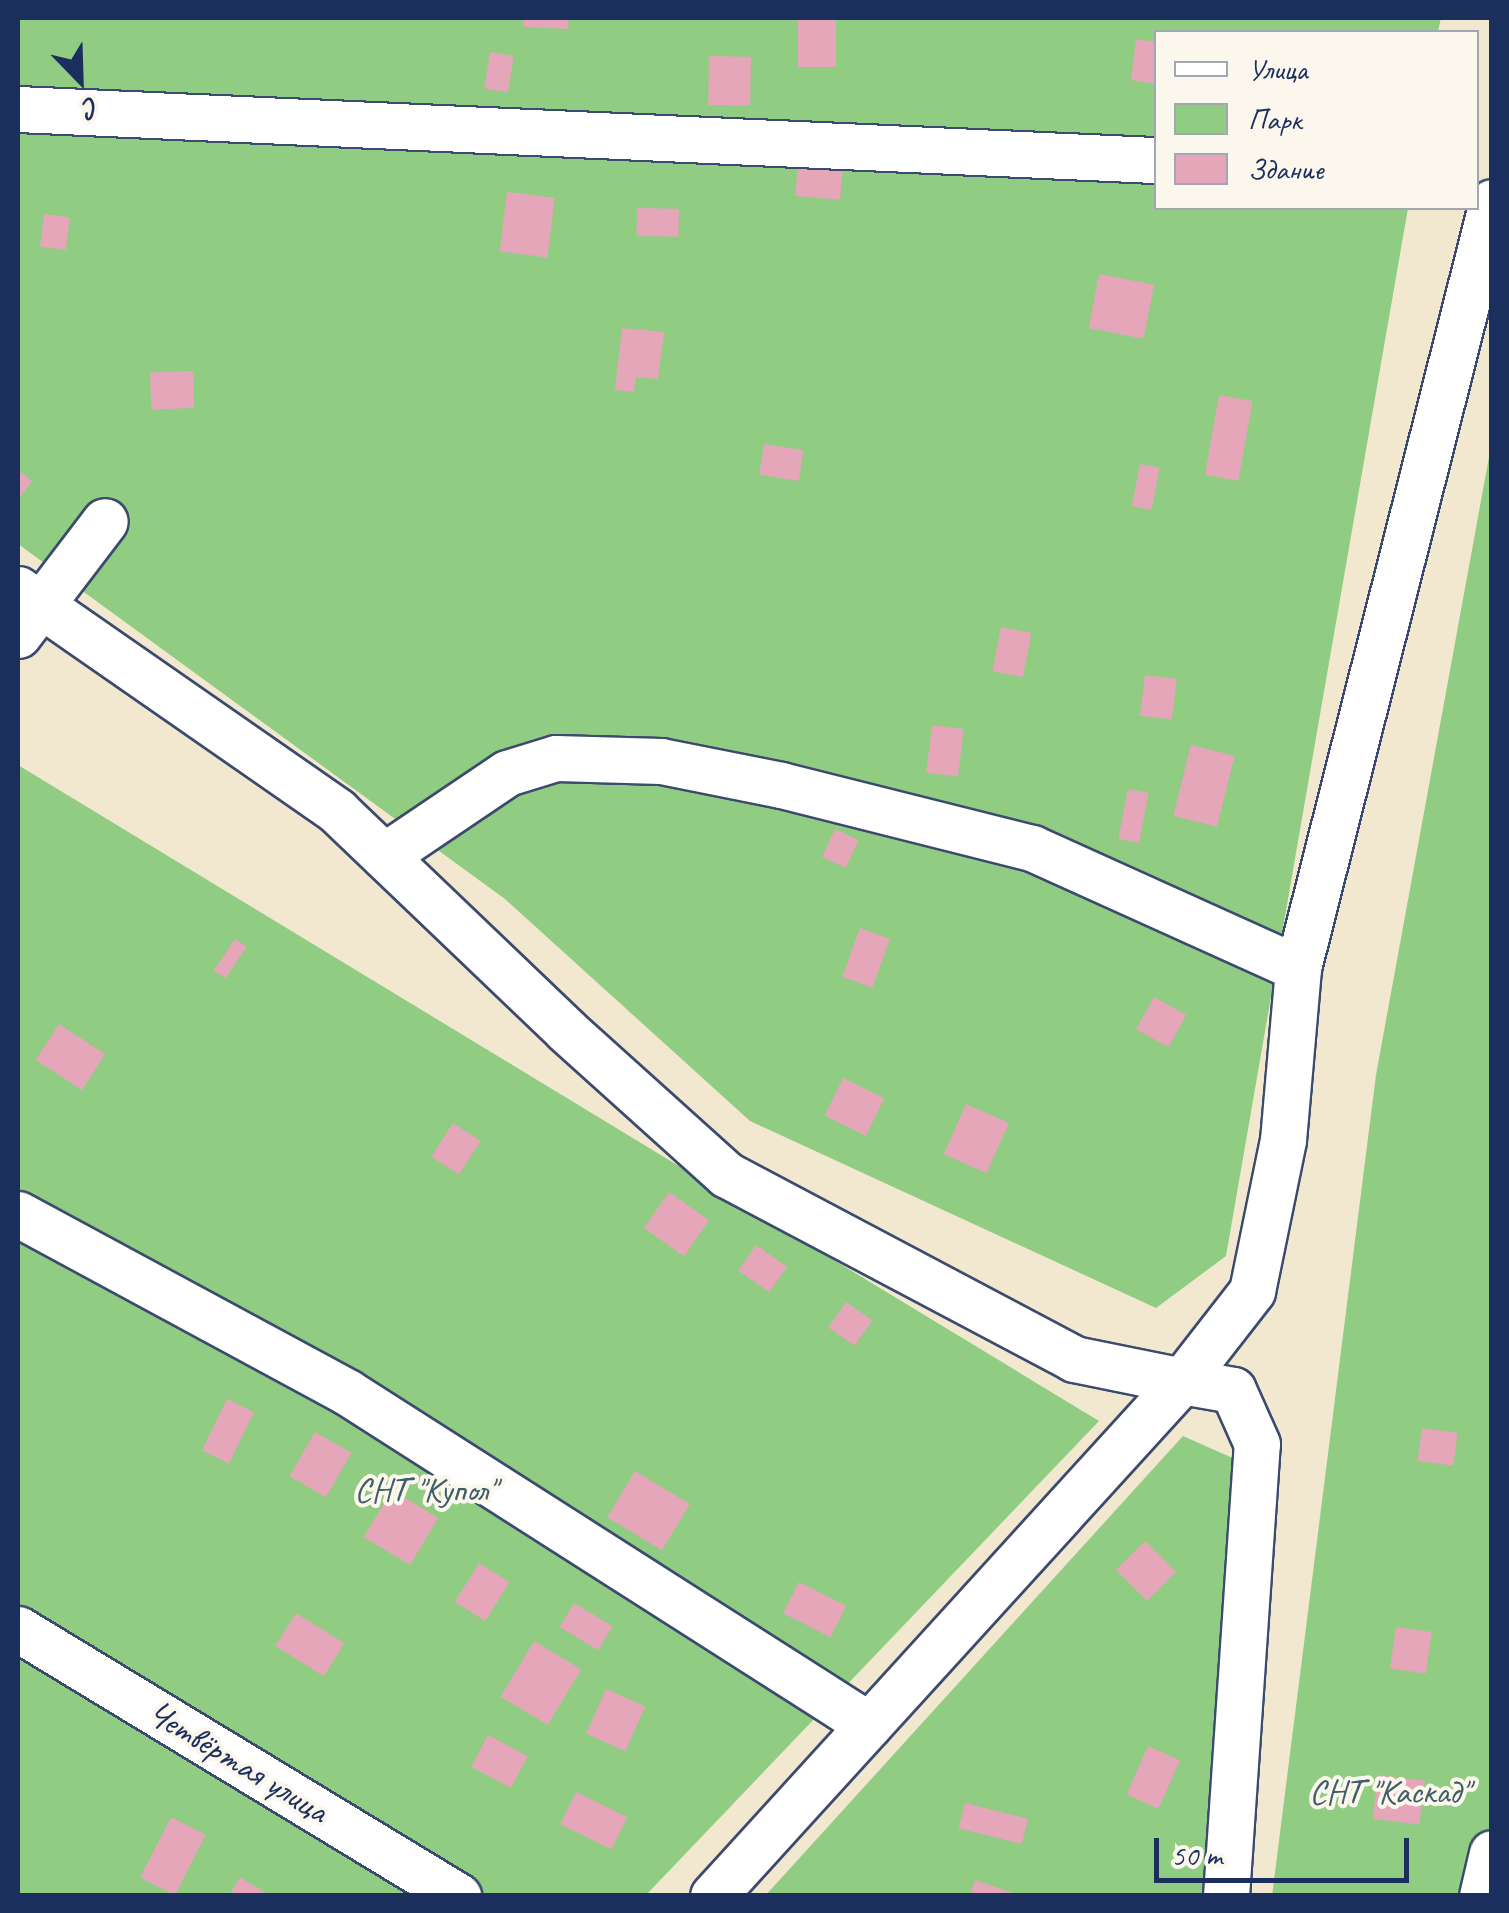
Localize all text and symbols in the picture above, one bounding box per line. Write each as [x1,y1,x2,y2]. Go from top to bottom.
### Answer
north arrow [30,30,130,130]
legend [1154,30,1479,210]
text: Улица [1248,50,1307,88]
text: С [79,89,105,127]
text: Парк [1248,100,1302,138]
text: Здание [1248,150,1323,188]
park label: СНТ "Купол" [354,1469,496,1511]
street label: Четвёртая улица [139,1691,337,1833]
park label: СНТ "Каскад" [1309,1771,1469,1813]
scale bar [1159,1818,1414,1880]
text: 50 m [1171,1836,1222,1874]

